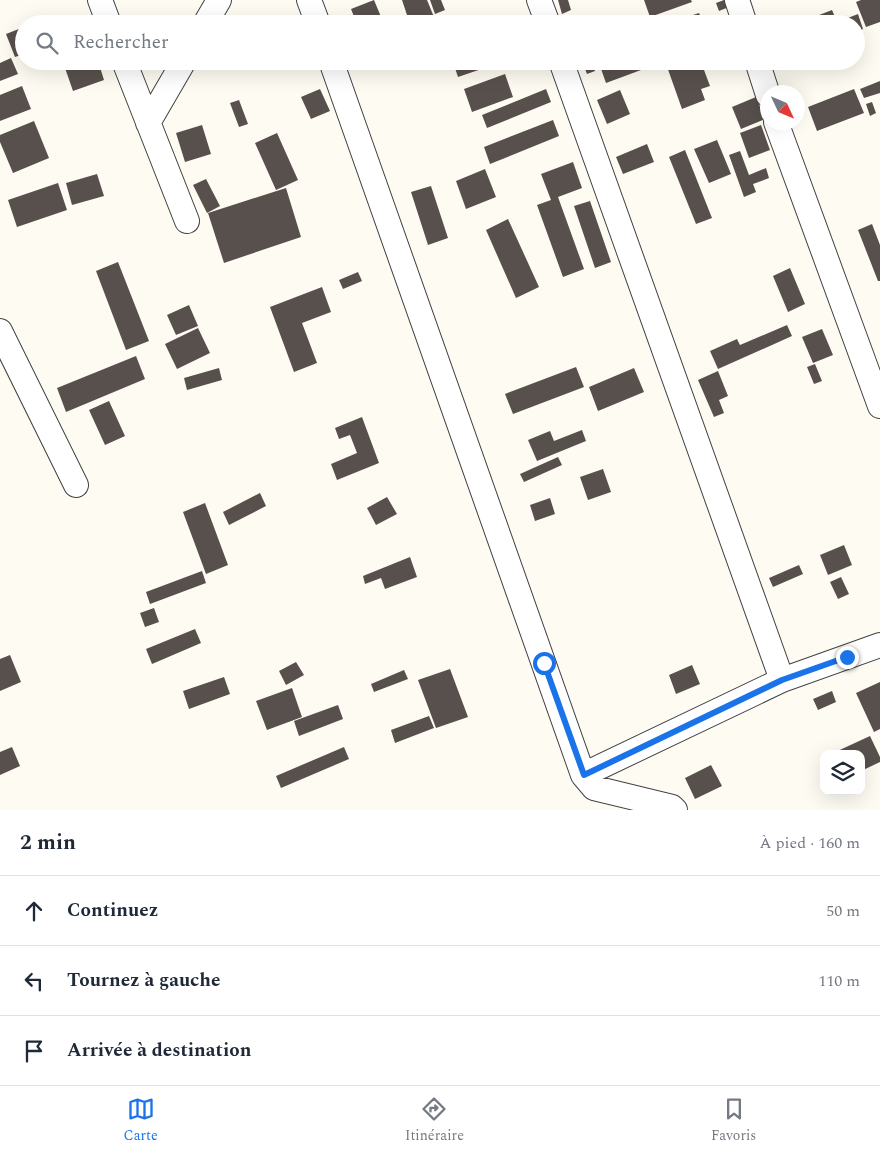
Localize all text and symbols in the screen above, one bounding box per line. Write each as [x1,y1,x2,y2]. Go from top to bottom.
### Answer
search box [15,15,865,70]
text: Rechercher [73,28,169,57]
icon: search [33,29,61,57]
north arrow [760,85,805,130]
route end [836,646,859,669]
route start [533,652,556,675]
map controls [820,750,865,795]
button: layers [820,750,865,795]
text: 2 min [20,827,76,859]
text: À pied · 160 m [759,831,860,855]
text: Continuez [67,896,158,925]
icon: ahead [20,897,48,925]
text: 50 m [826,899,860,923]
text: Tournez à gauche [67,966,220,995]
icon: left [20,967,48,995]
text: 110 m [818,969,860,993]
text: Arrivée à destination [67,1036,251,1065]
icon: arrive [20,1037,48,1065]
tab: Carte [124,1095,158,1146]
tab: Itinéraire [405,1095,464,1146]
tab: Favoris [711,1095,756,1146]

